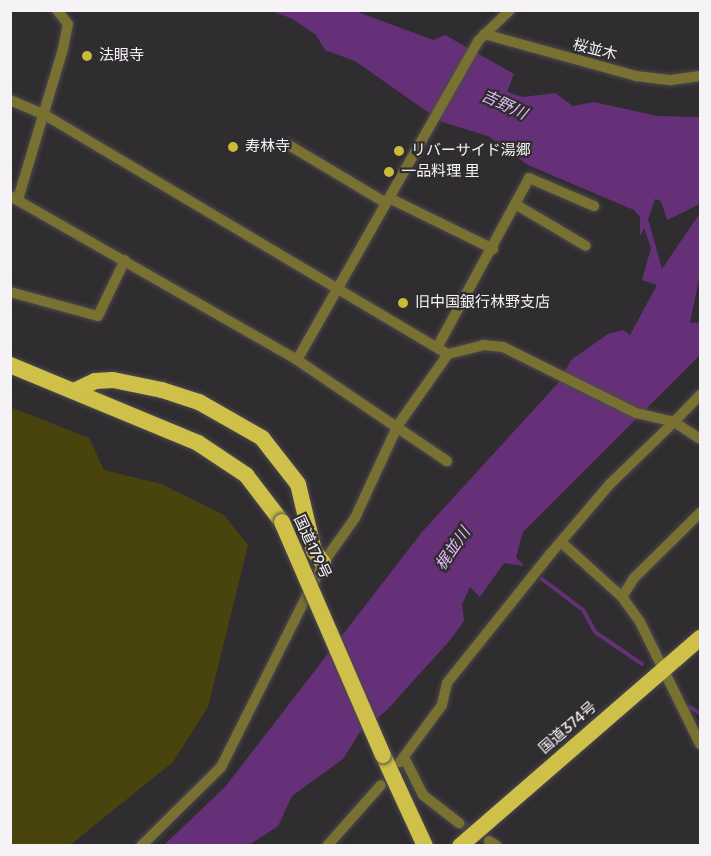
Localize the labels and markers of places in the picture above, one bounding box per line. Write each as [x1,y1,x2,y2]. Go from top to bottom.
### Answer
place label: 法眼寺 [99,47,144,65]
marker: 法眼寺 [80,49,94,63]
place label: 寿林寺 [245,138,290,156]
marker: 寿林寺 [226,140,240,154]
place label: リバーサイド湯郷 [411,142,531,160]
marker: リバーサイド湯郷 [392,144,406,158]
place label: 一品料理 里 [401,163,480,181]
marker: 一品料理 里 [382,165,396,179]
place label: 旧中国銀行林野支店 [415,294,550,312]
marker: 旧中国銀行林野支店 [396,296,410,310]

